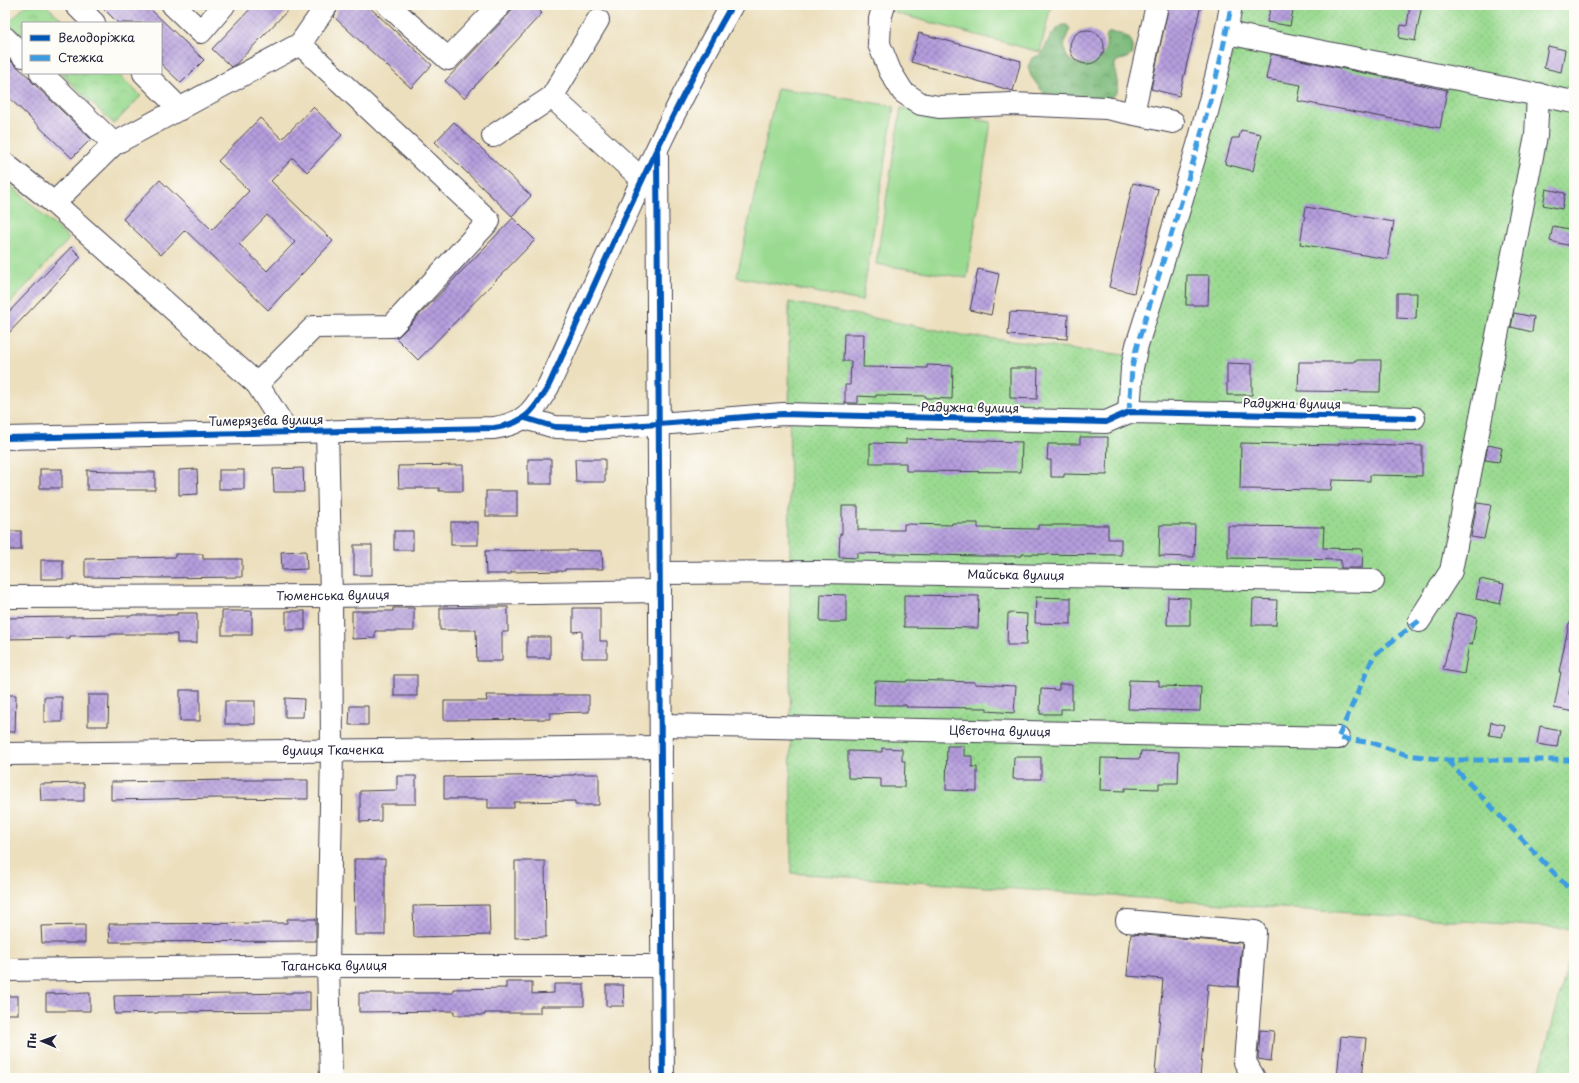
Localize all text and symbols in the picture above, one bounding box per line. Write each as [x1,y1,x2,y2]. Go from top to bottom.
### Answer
legend [22,22,162,74]
text: Велодоріжка [58,28,135,46]
text: Стежка [58,48,104,66]
street label: Радужна вулиця [1243,393,1341,413]
street label: Радужна вулиця [921,397,1019,417]
street label: Тимерязєва вулиця [208,410,323,430]
street label: Майська вулиця [967,564,1065,584]
street label: Тюменська вулиця [276,585,390,604]
street label: Цвєточна вулиця [949,721,1051,740]
street label: вулиця Ткаченка [282,740,385,759]
street label: Таганська вулиця [281,956,387,975]
north arrow [22,1021,62,1061]
text: Пн [23,1032,40,1049]

